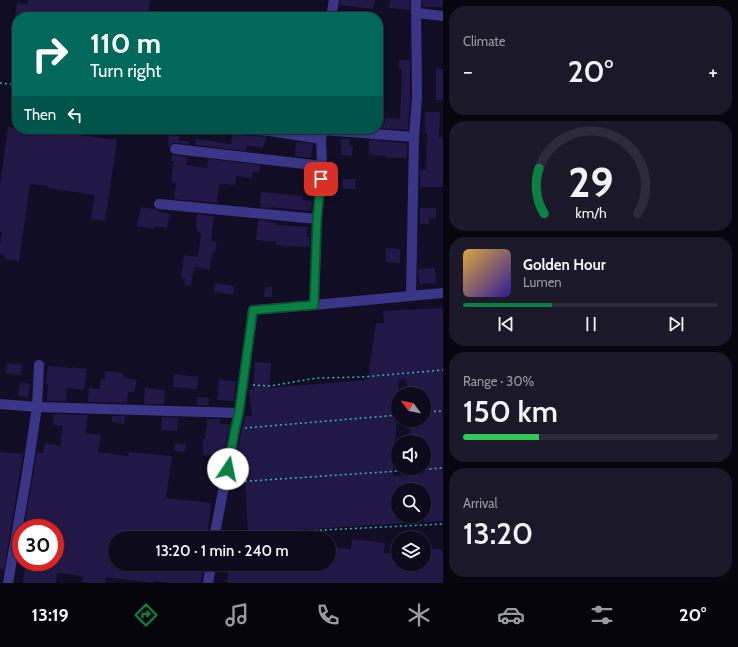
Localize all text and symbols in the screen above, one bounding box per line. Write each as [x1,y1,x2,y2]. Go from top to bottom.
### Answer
text: 110 m [90,26,161,60]
icon: right [24,28,76,80]
text: Climate [463,33,505,49]
text: 20° [568,53,613,90]
text: − [463,58,473,85]
text: + [708,58,718,85]
text: Turn right [90,60,161,82]
icon: left [64,104,86,126]
text: Then [24,106,56,124]
text: 29 [568,157,613,207]
pin [304,162,338,196]
icon: arrive [310,168,332,190]
text: km/h [575,204,606,222]
text: Golden Hour [523,256,606,274]
text: Lumen [523,274,562,290]
icon: previous [495,313,517,335]
icon: pause [580,313,602,335]
icon: next [665,313,687,335]
text: Range · 30% [463,373,534,389]
north arrow [391,387,431,427]
map controls [391,387,431,571]
text: 150 km [463,393,558,430]
button: sound [391,435,431,475]
position arrow [207,448,249,490]
button: search [391,483,431,523]
text: Arrival [463,495,498,511]
text: 13:20 [463,515,533,552]
speed limit sign: 30 [12,519,64,571]
button: layers [391,531,431,571]
text: 13:20 · 1 min · 240 m [155,542,289,560]
icon: directions [132,601,160,629]
icon: music [223,601,251,629]
icon: phone [314,601,342,629]
icon: climate [405,601,433,629]
icon: car [497,601,525,629]
icon: filters [588,601,616,629]
text: 13:19 [32,604,69,626]
text: 20° [679,604,706,626]

